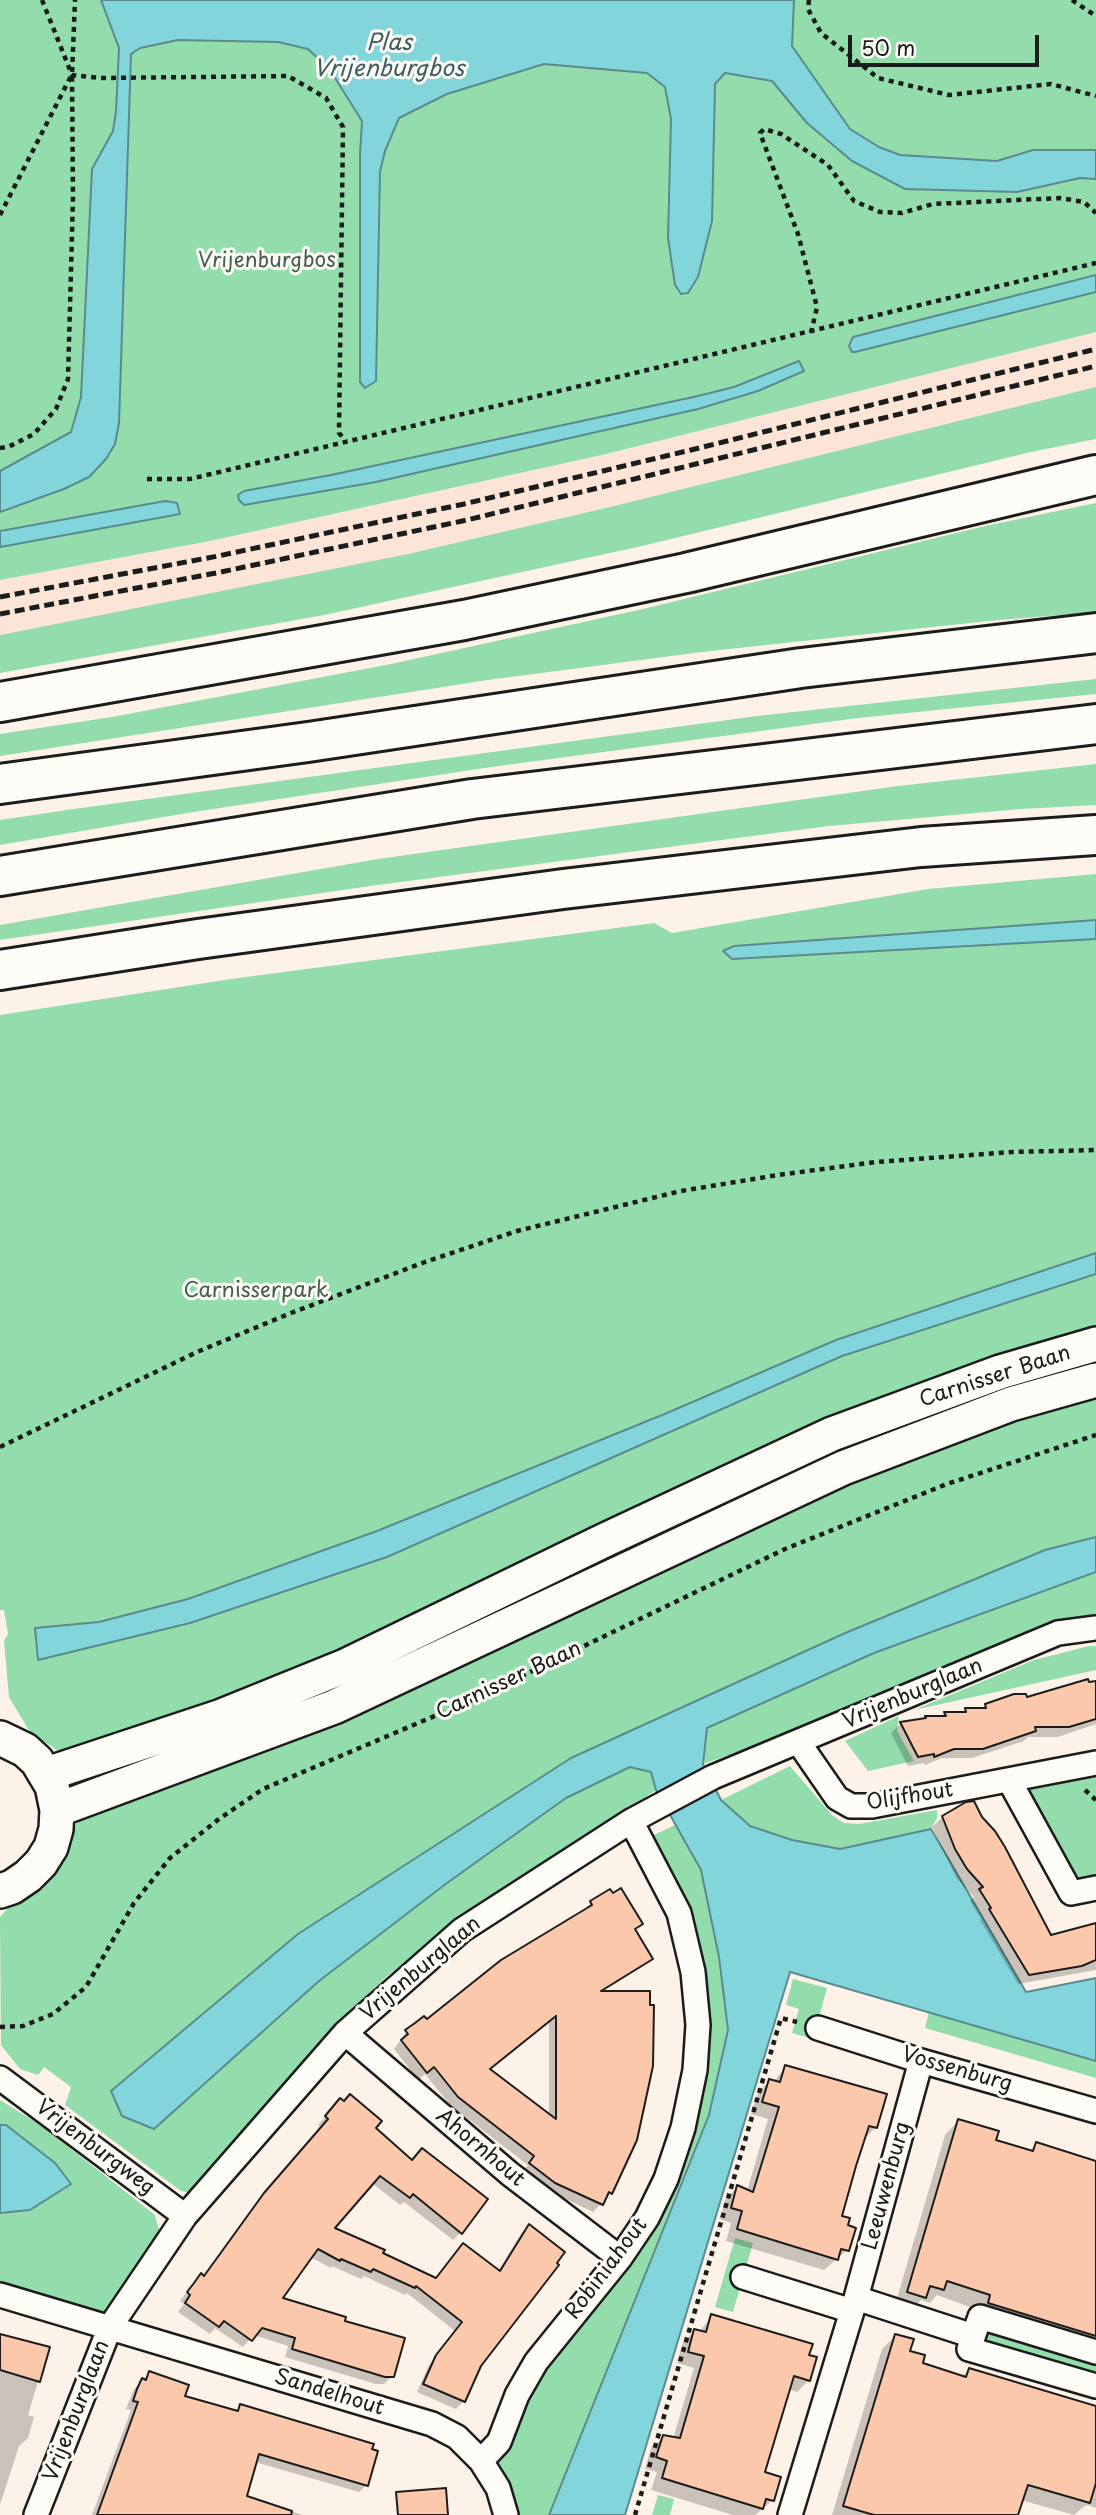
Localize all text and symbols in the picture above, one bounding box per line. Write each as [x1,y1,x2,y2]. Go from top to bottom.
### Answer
scale bar [851,21,1042,65]
water label: Plas Vrijenburgbos [314,30,464,84]
text: 50 m [861,31,915,63]
park label: Vrijenburgbos [198,248,336,274]
park label: Carnisserpark [183,1278,329,1304]
street label: Carnisser Baan [916,1341,1074,1413]
street label: Carnisser Baan [432,1636,586,1726]
street label: Vrijenburglaan [840,1653,986,1735]
street label: Olijfhout [865,1778,955,1816]
street label: Vrijenburglaan [356,1911,486,2027]
street label: Vossenburg [899,2042,1015,2098]
street label: Vrijenburgweg [31,2095,159,2201]
street label: Ahornhout [431,2104,529,2192]
street label: Leeuwenburg [858,2119,916,2253]
street label: Robiniahout [561,2213,653,2325]
street label: Vrijenburglaan [39,2337,115,2485]
street label: Sandelhout [271,2364,387,2422]

